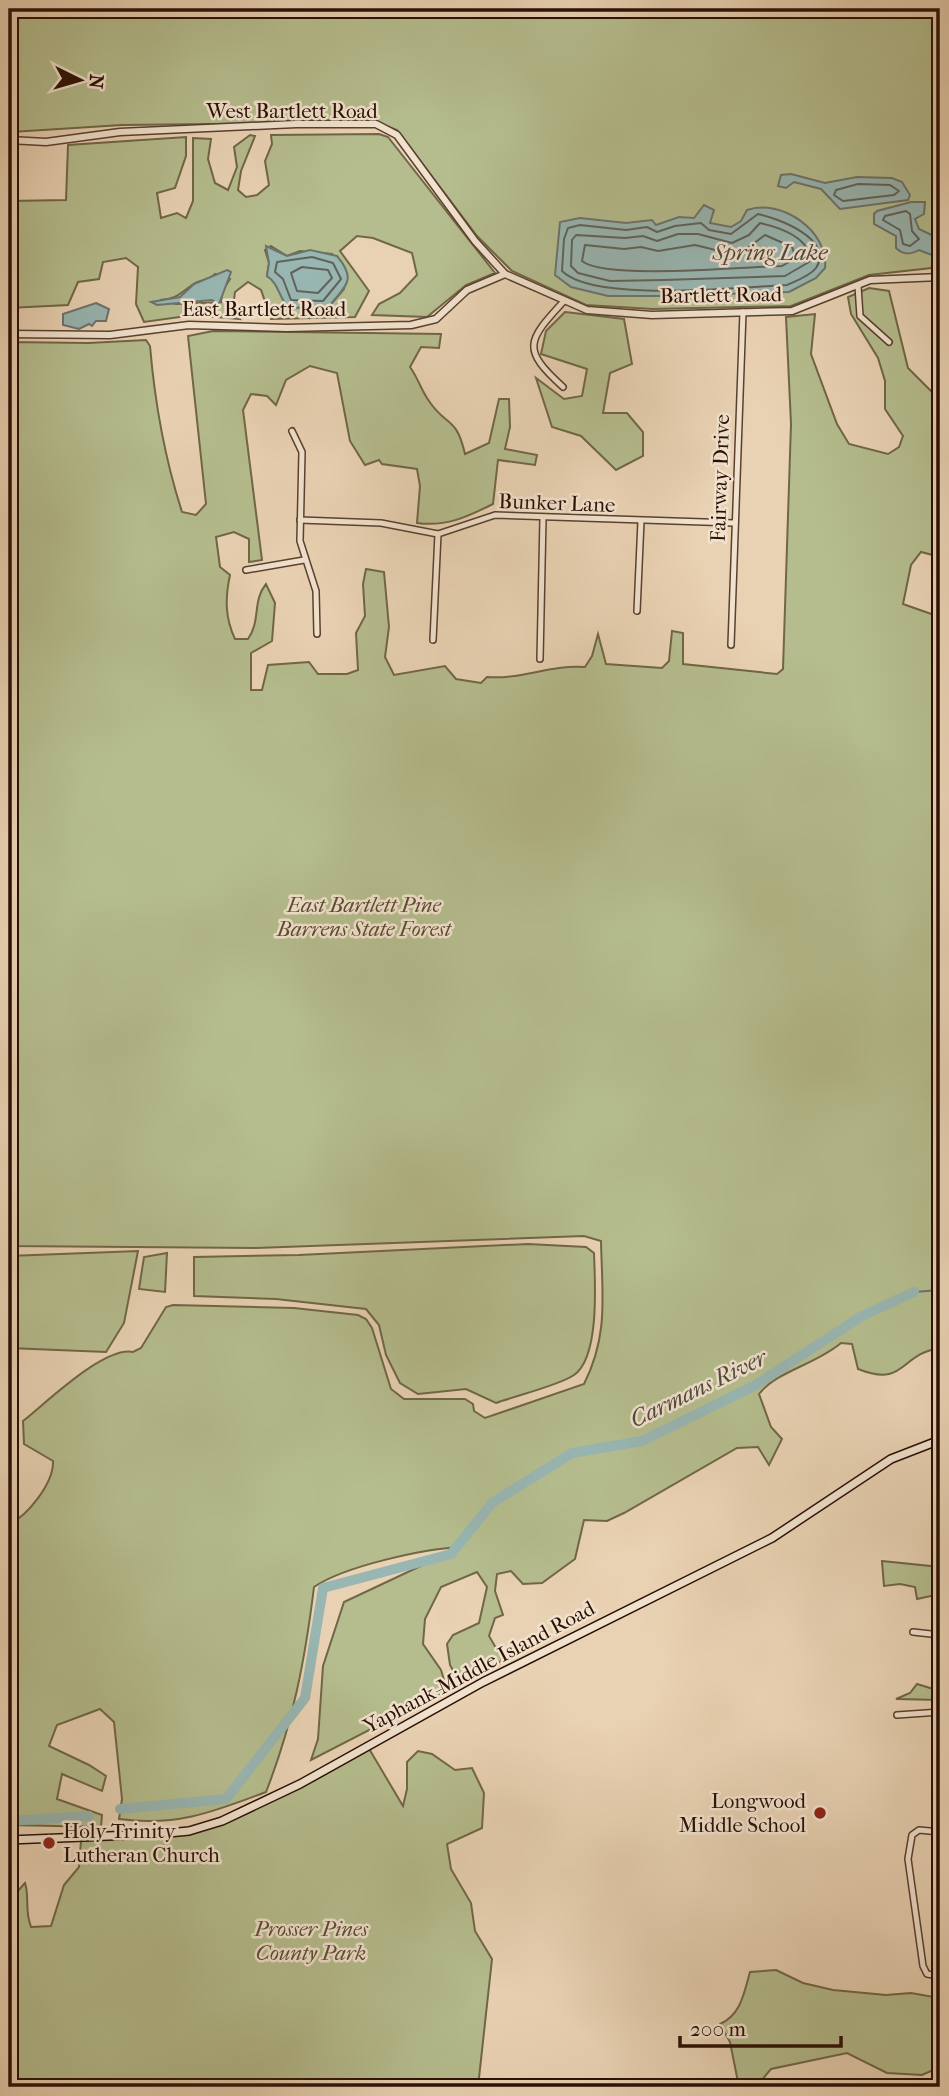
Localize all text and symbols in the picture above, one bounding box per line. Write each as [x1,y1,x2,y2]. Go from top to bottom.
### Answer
north arrow [46,46,116,116]
text: N [84,73,108,90]
street label: West Bartlett Road [205,99,378,123]
water label: Spring Lake [712,239,828,266]
street label: Bartlett Road [660,282,783,308]
street label: East Bartlett Road [182,297,347,321]
street label: Fairway Drive [706,414,734,542]
street label: Bunker Lane [498,489,616,517]
park label: East Bartlett Pine Barrens State Forest [276,893,453,941]
water label: Carmans River [626,1343,772,1433]
street label: Yaphank-Middle Island Road [358,1595,599,1739]
place label: Longwood Middle School [679,1789,807,1837]
marker: Longwood Middle School [812,1805,828,1821]
place label: Holy Trinity Lutheran Church [63,1819,220,1867]
marker: Holy Trinity Lutheran Church [41,1835,57,1851]
park label: Prosser Pines County Park [253,1917,368,1965]
scale bar [680,2005,841,2049]
text: 200 m [690,2017,746,2041]

